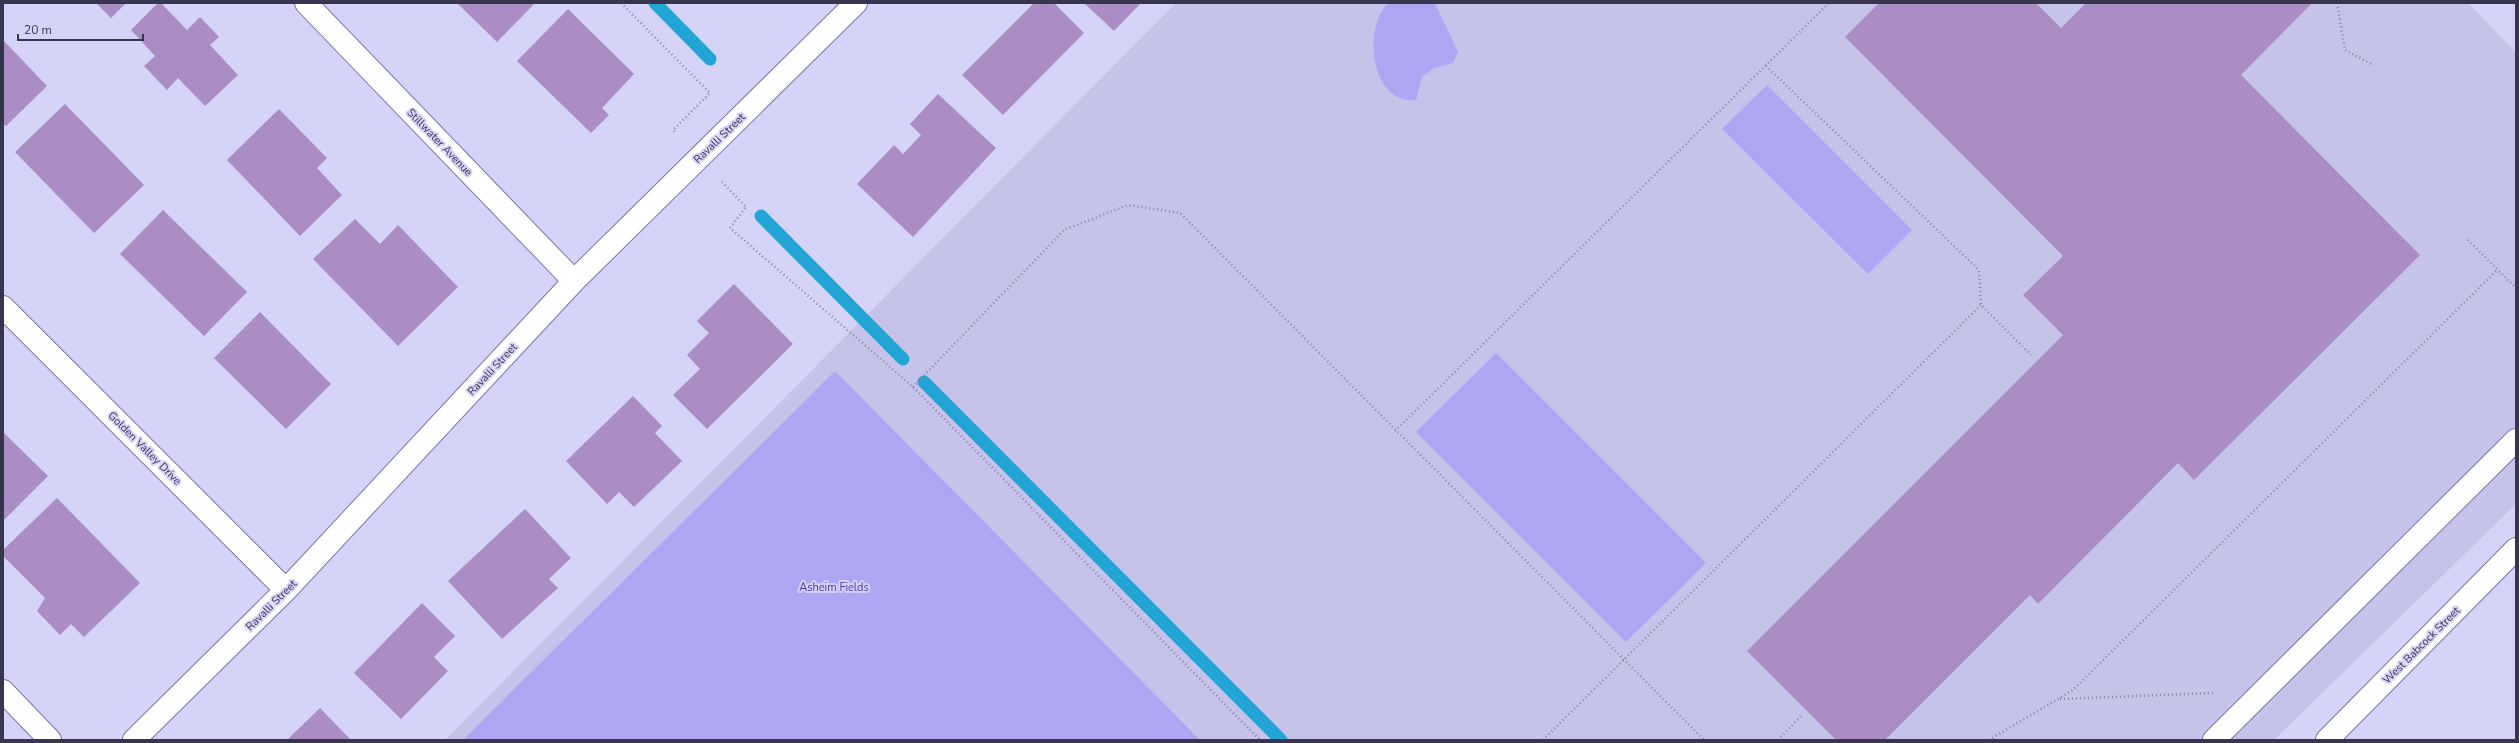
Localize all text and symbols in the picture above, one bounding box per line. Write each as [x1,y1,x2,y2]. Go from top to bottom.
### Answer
scale bar [18,16,143,42]
text: 20 m [24,22,52,38]
street label: Stillwater Avenue [404,105,476,179]
street label: Ravalli Street [690,110,749,167]
street label: Ravalli Street [464,340,521,399]
street label: Golden Valley Drive [105,408,185,488]
street label: Ravalli Street [243,576,300,634]
park label: Asheim Fields [799,580,869,595]
street label: West Babcock Street [2379,603,2463,687]

